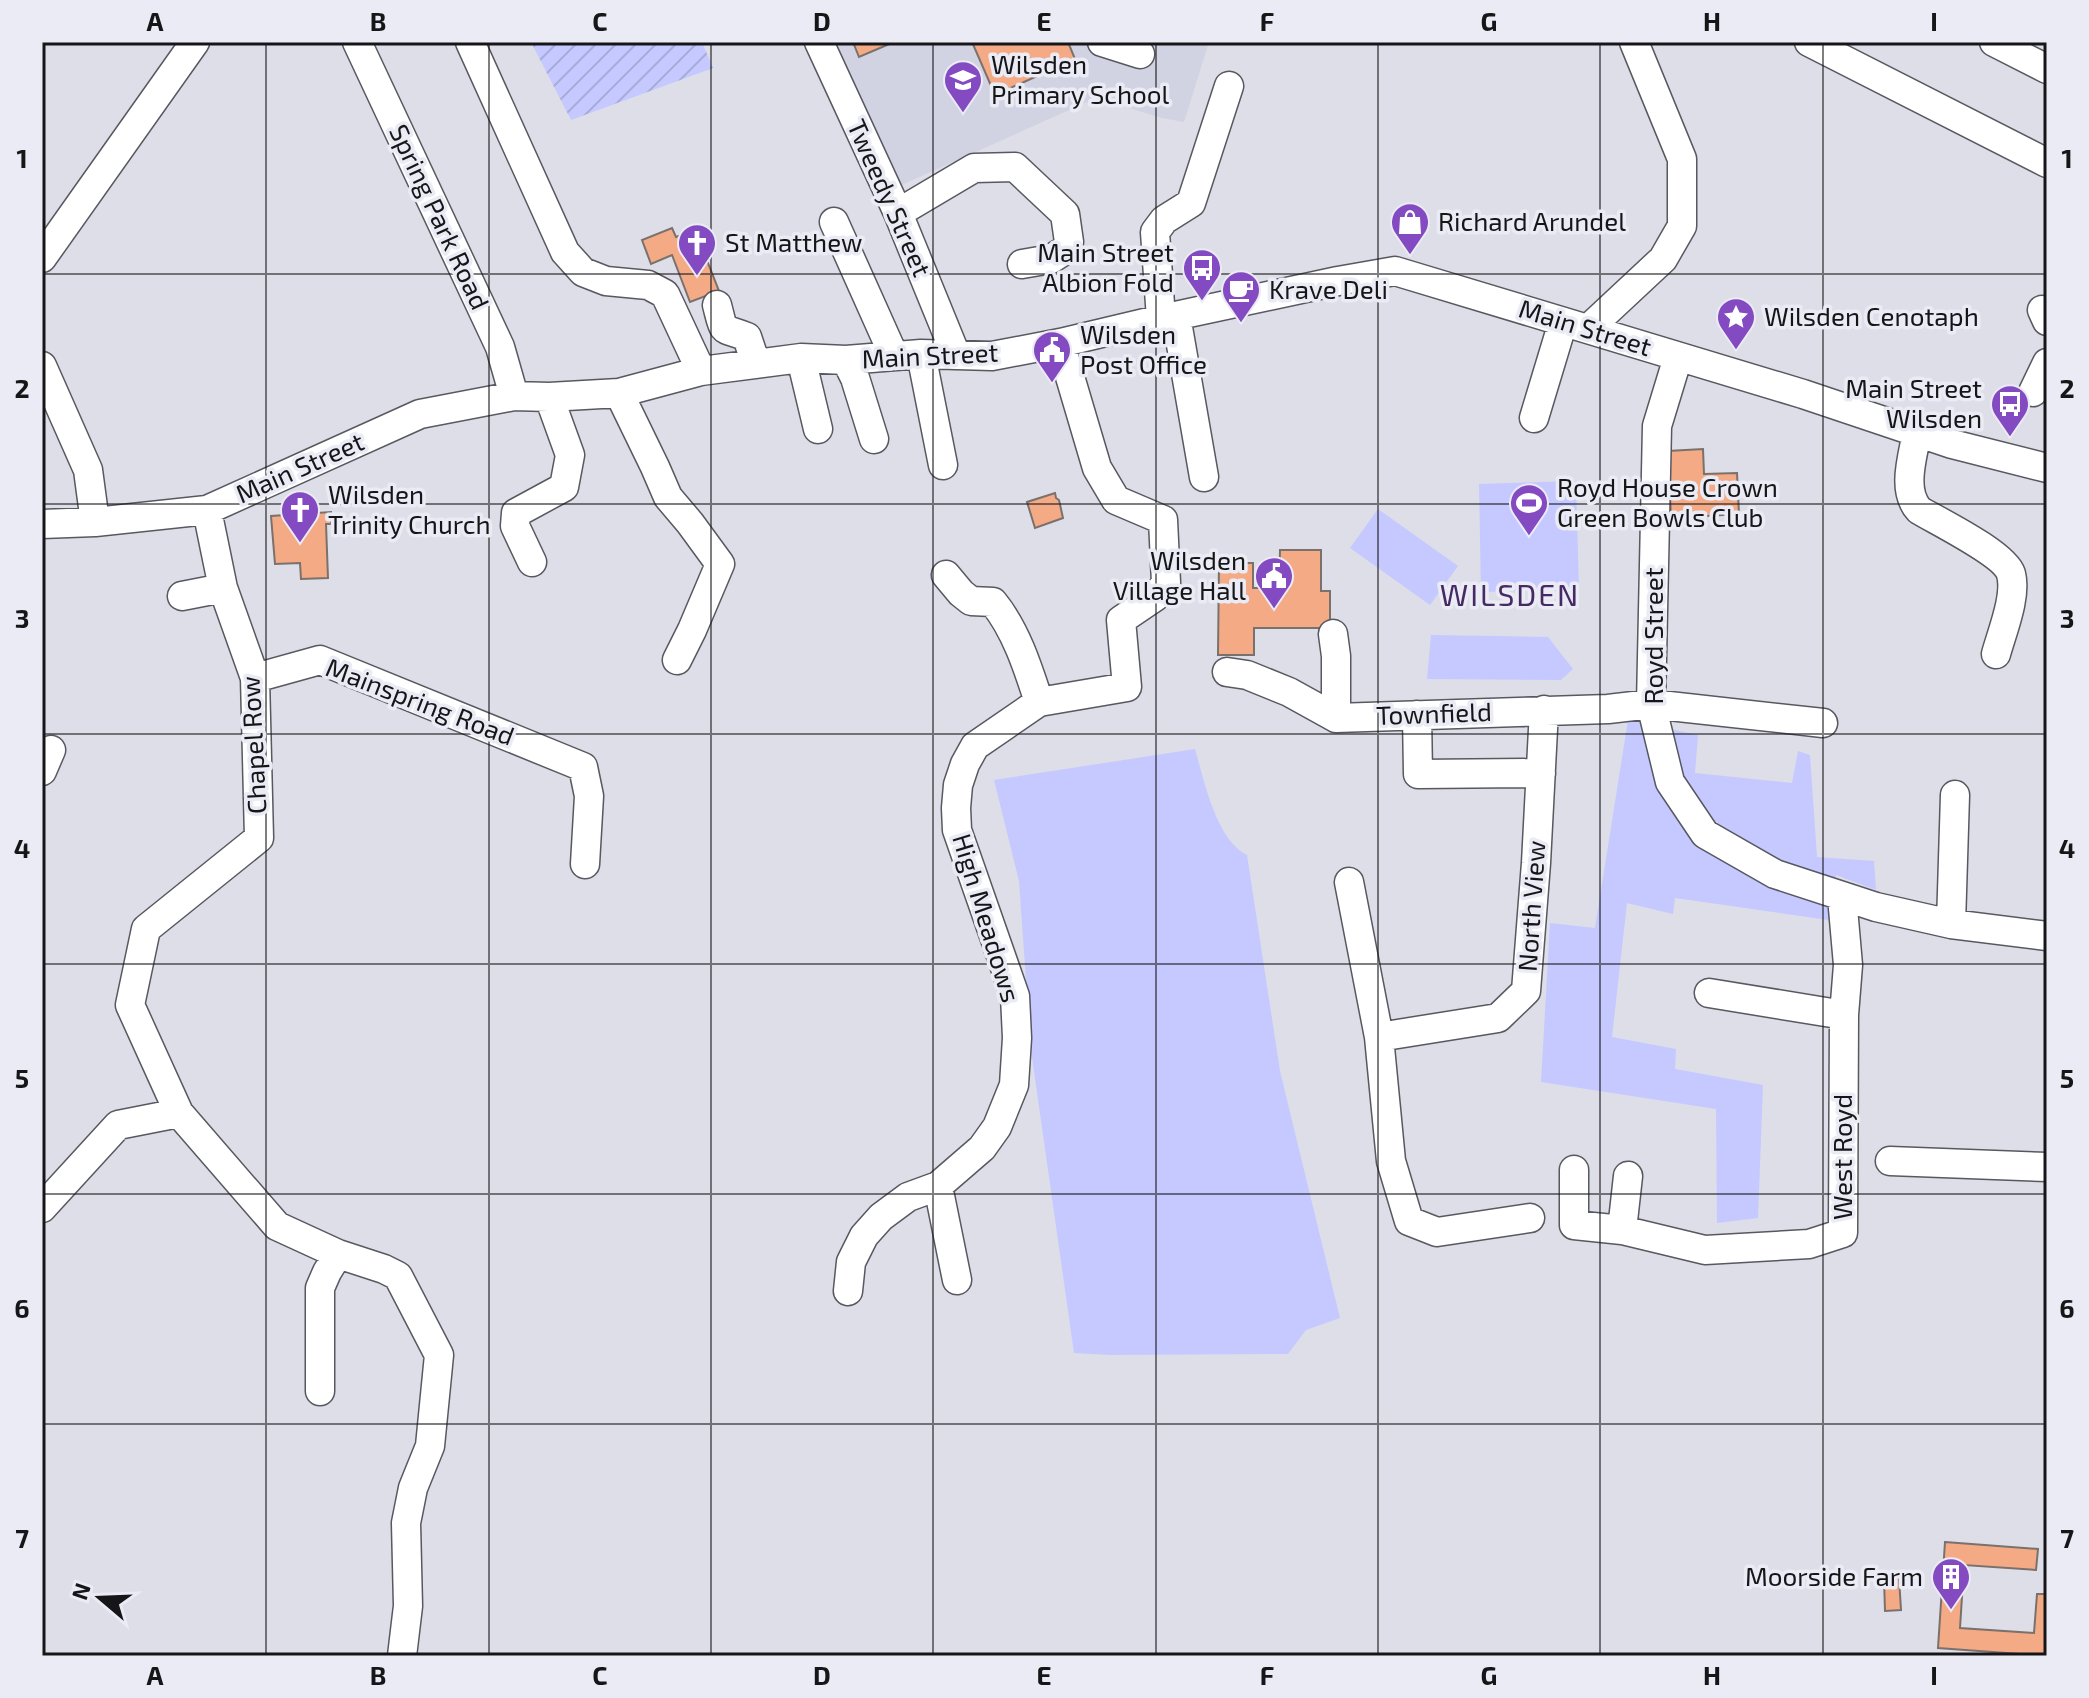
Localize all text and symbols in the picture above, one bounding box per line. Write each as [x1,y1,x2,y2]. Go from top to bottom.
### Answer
text: A [147,5,164,36]
text: B [370,5,386,36]
text: C [592,5,608,36]
text: D [813,5,831,36]
text: E [1036,5,1052,36]
text: F [1260,5,1274,36]
text: G [1481,5,1497,36]
text: H [1703,5,1721,36]
text: I [1930,5,1938,36]
place label: Wilsden Primary School [991,48,1170,109]
school or university icon: Wilsden Primary School [942,59,984,114]
street label: Tweedy Street [842,114,939,281]
street label: Spring Park Road [384,119,497,314]
text: 1 [16,142,28,173]
text: 1 [2061,142,2073,173]
shop icon: Richard Arundel [1389,201,1431,256]
place label: Richard Arundel [1438,205,1626,236]
church icon: St Matthew [676,222,718,277]
place label: St Matthew [725,226,863,257]
place label: Main Street Albion Fold [1037,236,1174,297]
bus stop icon: Main Street Albion Fold [1181,247,1223,302]
cafe icon: Krave Deli [1220,269,1262,324]
place label: Krave Deli [1269,273,1388,304]
street label: Main Street [1516,292,1655,361]
place icon: Wilsden Cenotaph [1715,296,1757,351]
place label: Wilsden Cenotaph [1764,300,1979,331]
place label: Wilsden Post Office [1080,318,1207,379]
public building icon: Wilsden Post Office [1031,329,1073,384]
street label: Main Street [861,335,999,374]
text: 2 [14,372,30,403]
place label: Main Street Wilsden [1845,372,1982,433]
text: 2 [2059,372,2075,403]
bus stop icon: Main Street Wilsden [1989,383,2031,438]
street label: Main Street [231,425,368,509]
place label: Royd House Crown Green Bowls Club [1557,471,1778,532]
place label: Wilsden Trinity Church [328,478,491,539]
sports icon: Royd House Crown Green Bowls Club [1508,482,1550,537]
church icon: Wilsden Trinity Church [279,489,321,544]
place label: Wilsden Village Hall [1113,544,1246,605]
public building icon: Wilsden Village Hall [1253,555,1295,610]
street label: Royd Street [1637,567,1668,705]
district label: WILSDEN [1440,576,1580,612]
text: 3 [15,602,29,633]
text: 3 [2060,602,2074,633]
street label: Mainspring Road [322,650,519,751]
street label: Chapel Row [233,675,272,815]
street label: Townfield [1376,695,1492,730]
street label: High Meadows [947,830,1028,1006]
text: 4 [14,832,30,863]
text: 4 [2059,832,2075,863]
street label: North View [1510,839,1551,973]
text: 5 [15,1062,29,1093]
text: 5 [2060,1062,2074,1093]
street label: West Royd [1826,1094,1857,1220]
text: 6 [14,1292,30,1323]
text: 6 [2059,1292,2075,1323]
text: 7 [15,1522,29,1553]
text: 7 [2060,1522,2074,1553]
building icon: Moorside Farm [1930,1556,1972,1611]
north arrow [60,1558,140,1638]
place label: Moorside Farm [1745,1560,1923,1591]
text: N [65,1579,95,1603]
text: A [147,1659,164,1690]
text: B [370,1659,386,1690]
text: C [592,1659,608,1690]
text: D [813,1659,831,1690]
text: E [1036,1659,1052,1690]
text: F [1260,1659,1274,1690]
text: G [1481,1659,1497,1690]
text: H [1703,1659,1721,1690]
text: I [1930,1659,1938,1690]

